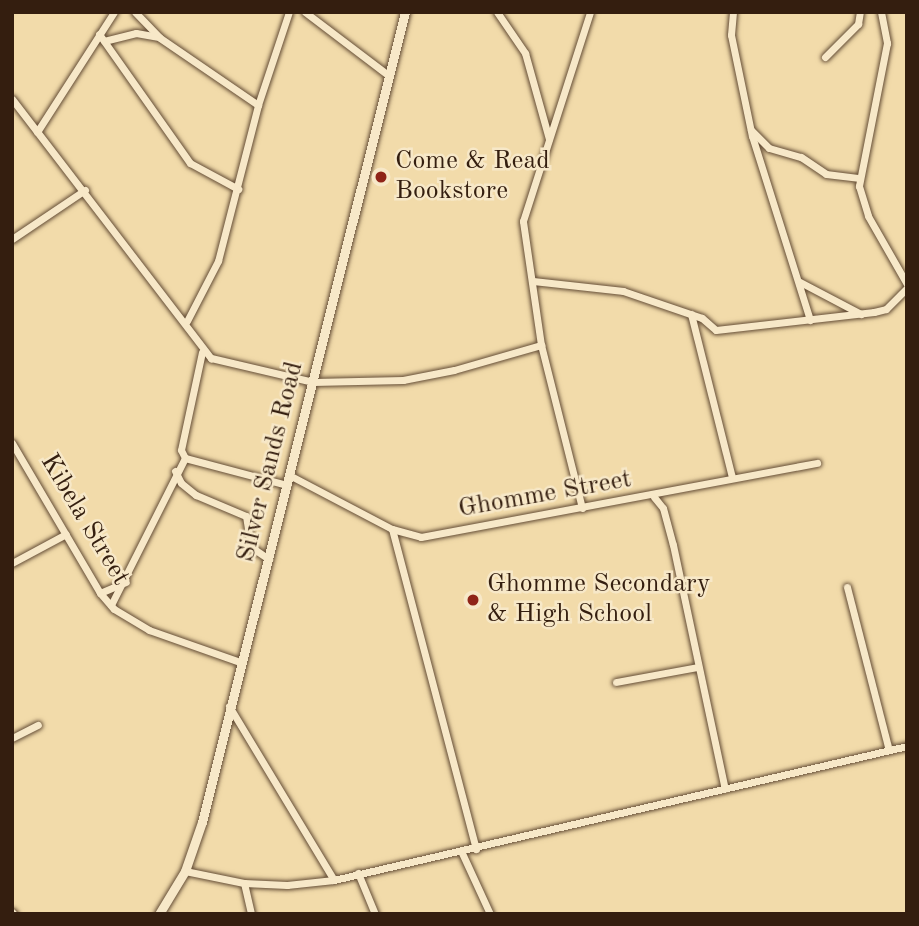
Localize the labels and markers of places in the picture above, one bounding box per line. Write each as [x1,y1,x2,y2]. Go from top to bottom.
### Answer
place label: Come & Read Bookstore [395,146,550,208]
marker: Come & Read Bookstore [373,169,389,185]
place label: Ghomme Secondary & High School [487,569,710,630]
marker: Ghomme Secondary & High School [465,592,481,608]

